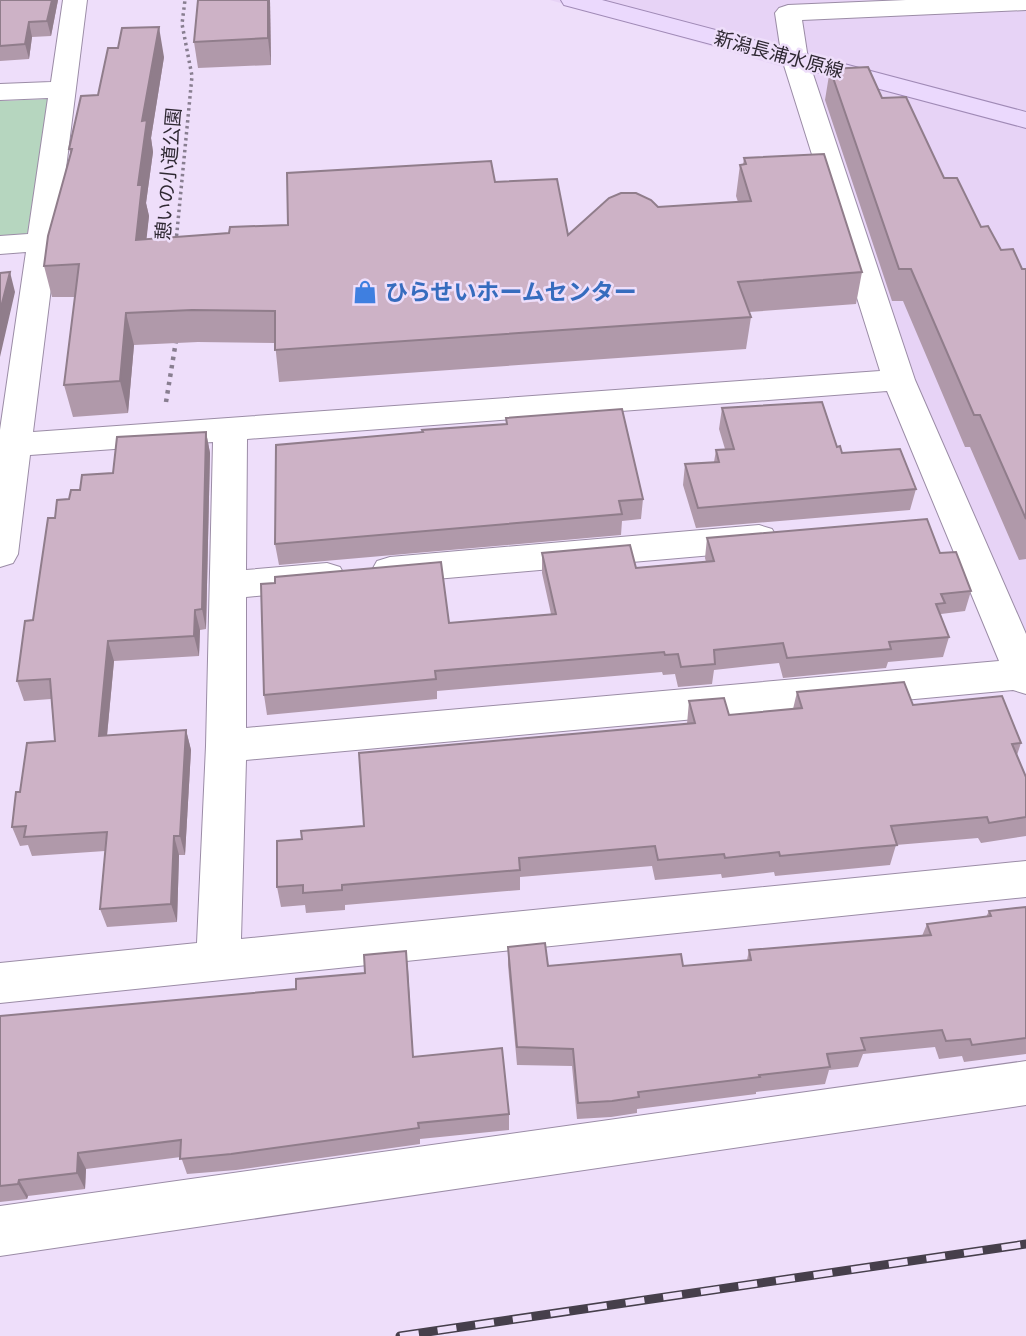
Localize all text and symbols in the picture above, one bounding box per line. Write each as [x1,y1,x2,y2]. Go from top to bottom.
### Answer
street label: 新潟長浦水原線 [712,26,846,83]
street label: 憩いの小道公園 [151,107,186,241]
shop icon: ひらせいホームセンター [351,278,379,306]
place label: ひらせいホームセンター [385,278,637,306]

